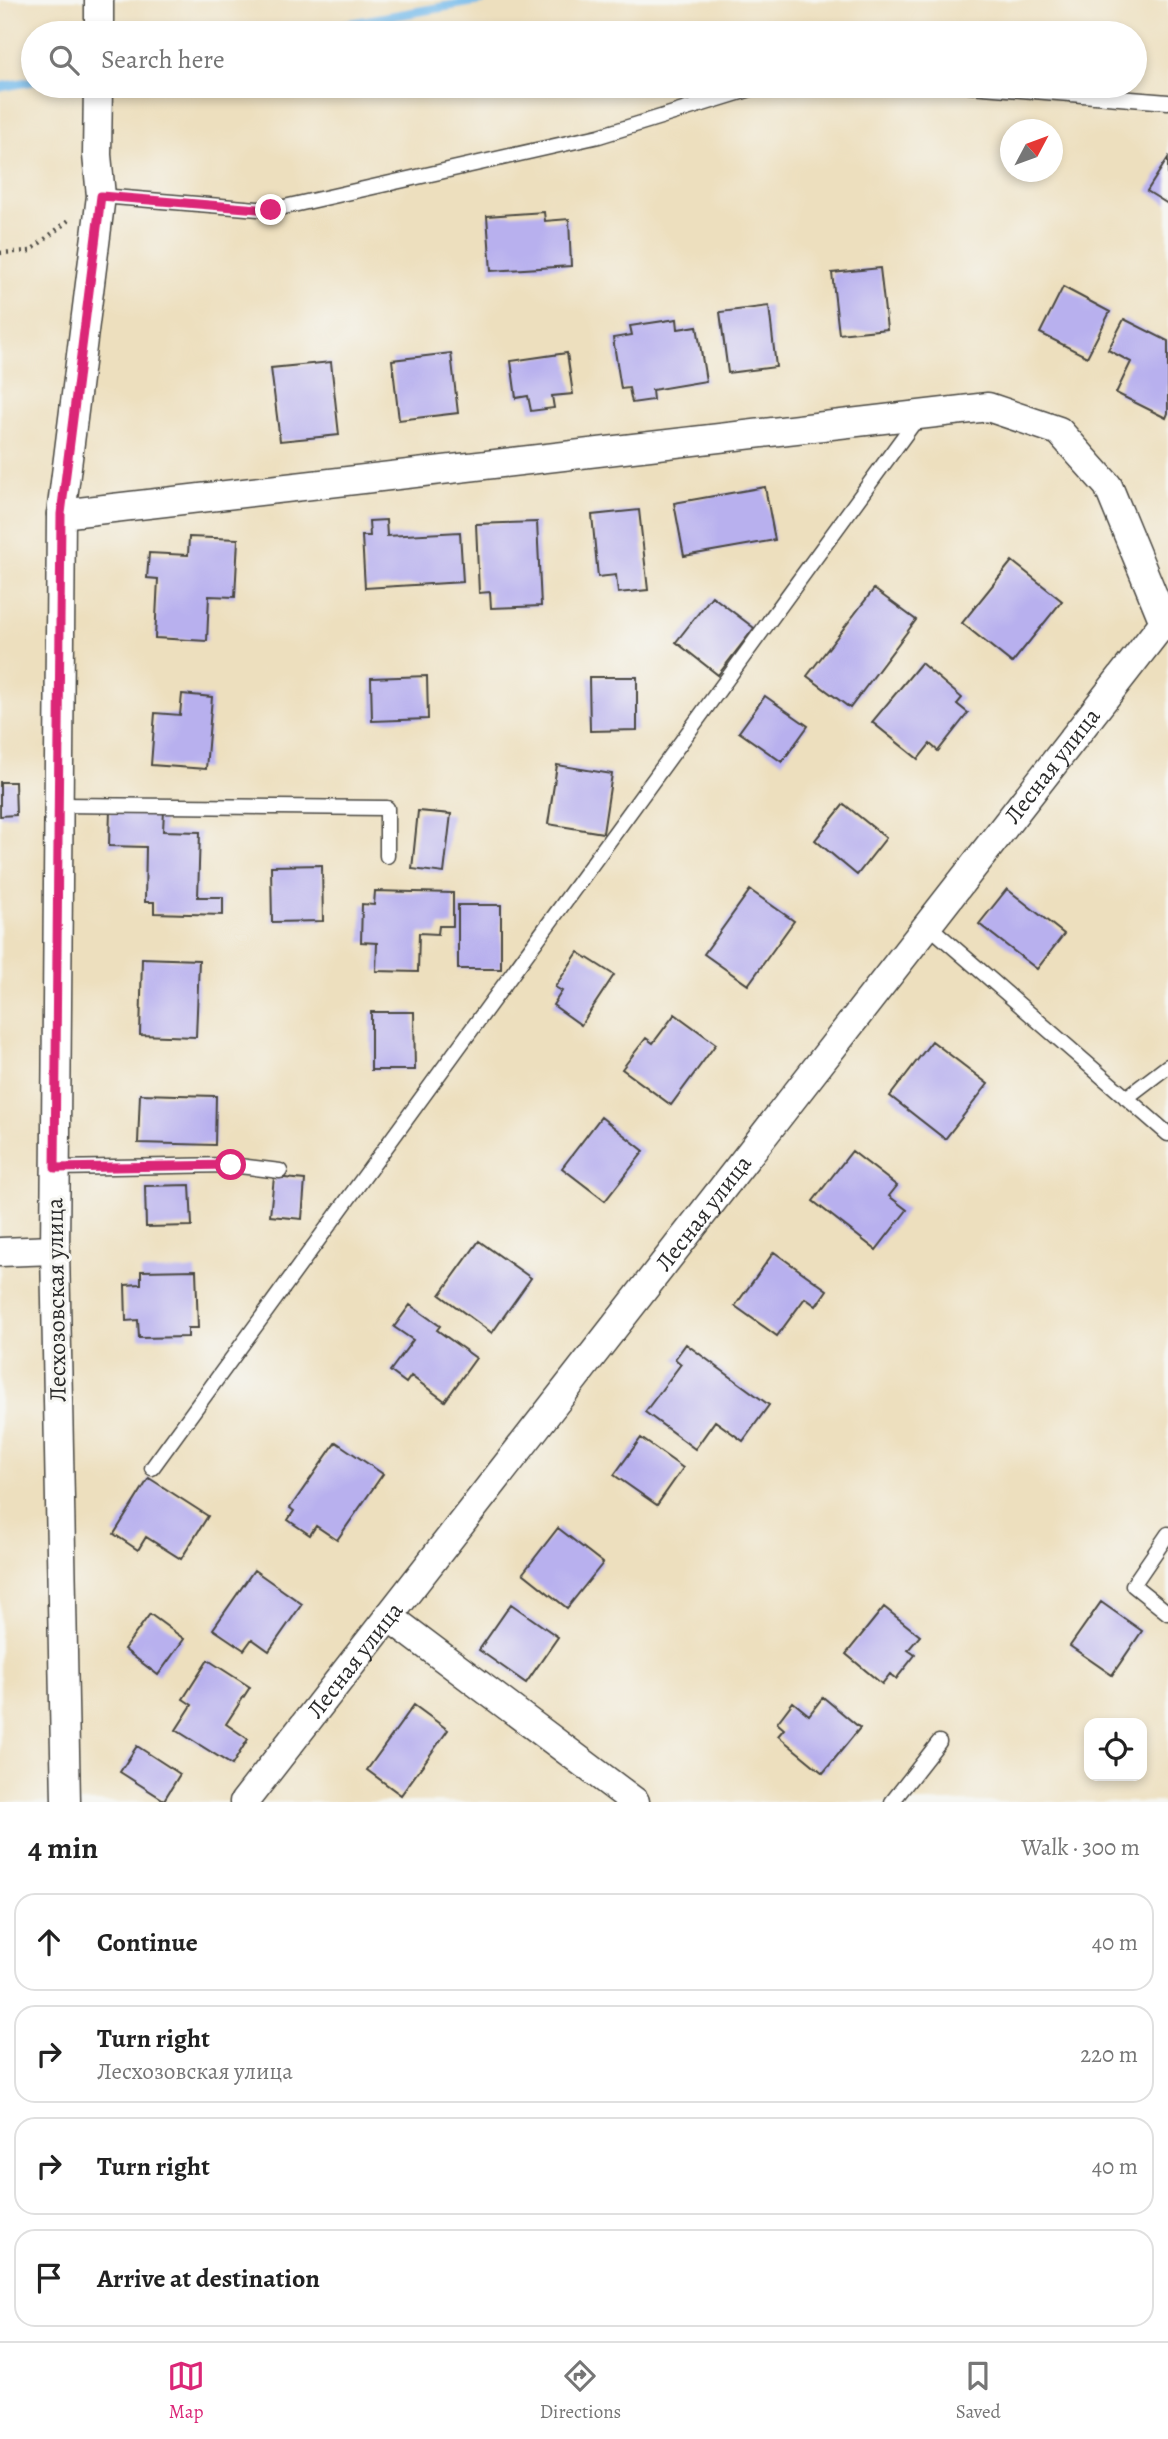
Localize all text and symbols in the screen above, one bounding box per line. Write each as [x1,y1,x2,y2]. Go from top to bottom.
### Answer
search box [21,21,1147,98]
icon: search [45,41,83,79]
text: Search here [101,42,225,77]
north arrow [1000,119,1063,182]
route end [255,194,286,225]
street label: Лесная улица [997,701,1107,830]
street label: Лесная улица [648,1148,759,1278]
route start [215,1149,246,1180]
street label: Лесхозовская улица [38,1198,74,1402]
street label: Лесная улица [299,1595,410,1725]
map controls [1084,1718,1147,1781]
button: locate [1084,1718,1147,1781]
text: 4 min [28,1828,98,1868]
text: Walk · 300 m [1021,1832,1140,1863]
icon: ahead [30,1923,68,1961]
text: Continue [97,1925,198,1960]
text: 40 m [1092,1927,1138,1958]
text: Turn right [97,2021,210,2056]
icon: right [30,2035,68,2073]
text: 220 m [1080,2039,1138,2070]
text: Лесхозовская улица [97,2056,293,2087]
icon: right [30,2147,68,2185]
text: Turn right [97,2149,210,2184]
text: 40 m [1092,2151,1138,2182]
icon: arrive [30,2259,68,2297]
text: Arrive at destination [97,2261,320,2296]
tab: Map [167,2357,205,2425]
tab: Directions [540,2357,621,2425]
tab: Saved [956,2357,1001,2425]

